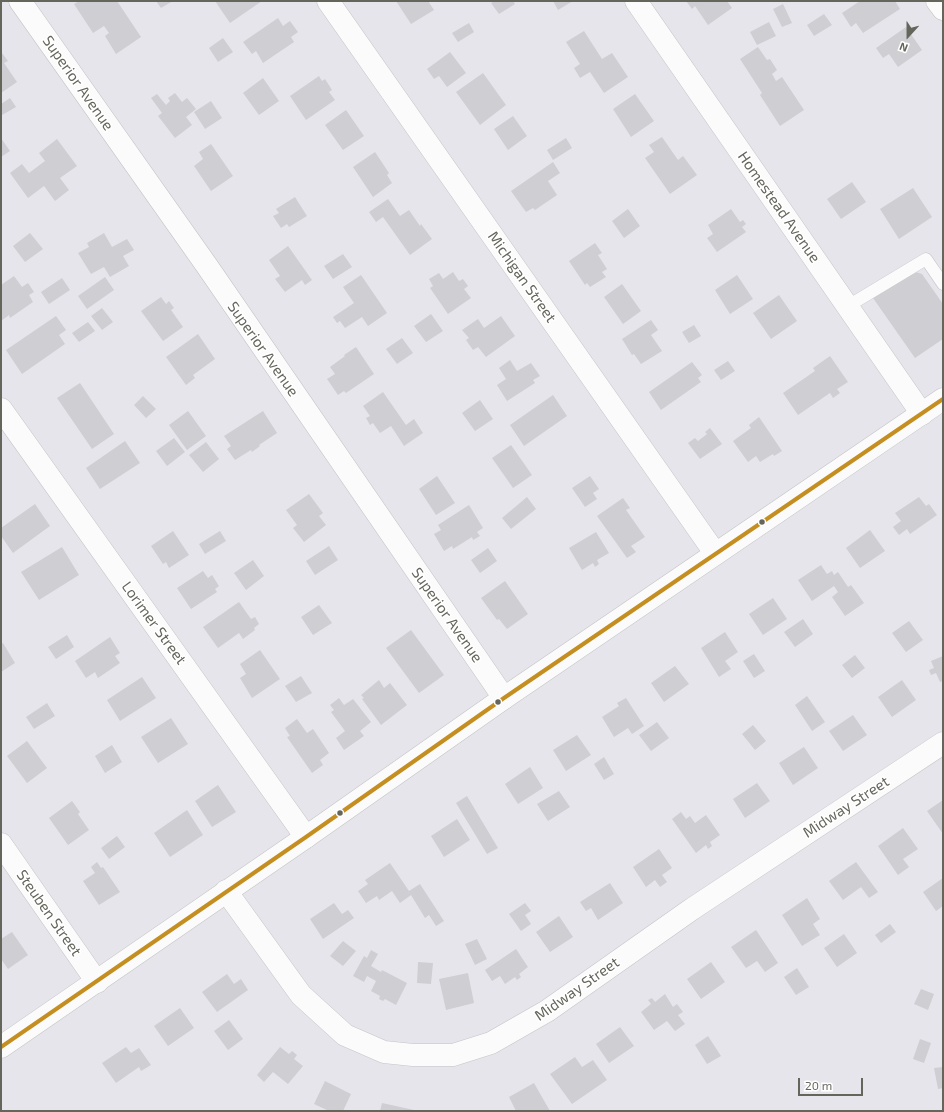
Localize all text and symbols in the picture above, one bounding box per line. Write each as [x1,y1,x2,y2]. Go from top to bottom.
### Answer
north arrow [888,16,928,56]
street label: Superior Avenue [39,32,117,134]
text: N [897,40,910,55]
street label: Homestead Avenue [734,148,824,266]
street label: Michigan Street [484,228,560,326]
street label: Superior Avenue [224,298,302,400]
unlabelled marker [757,517,767,527]
street label: Superior Avenue [408,564,486,666]
street label: Lorimer Street [118,578,190,668]
unlabelled marker [493,697,503,707]
street label: Midway Street [800,772,892,842]
unlabelled marker [335,808,345,818]
street label: Steuben Street [13,866,85,960]
street label: Midway Street [531,953,623,1025]
scale bar [800,1070,865,1096]
text: 20 m [805,1078,832,1092]

